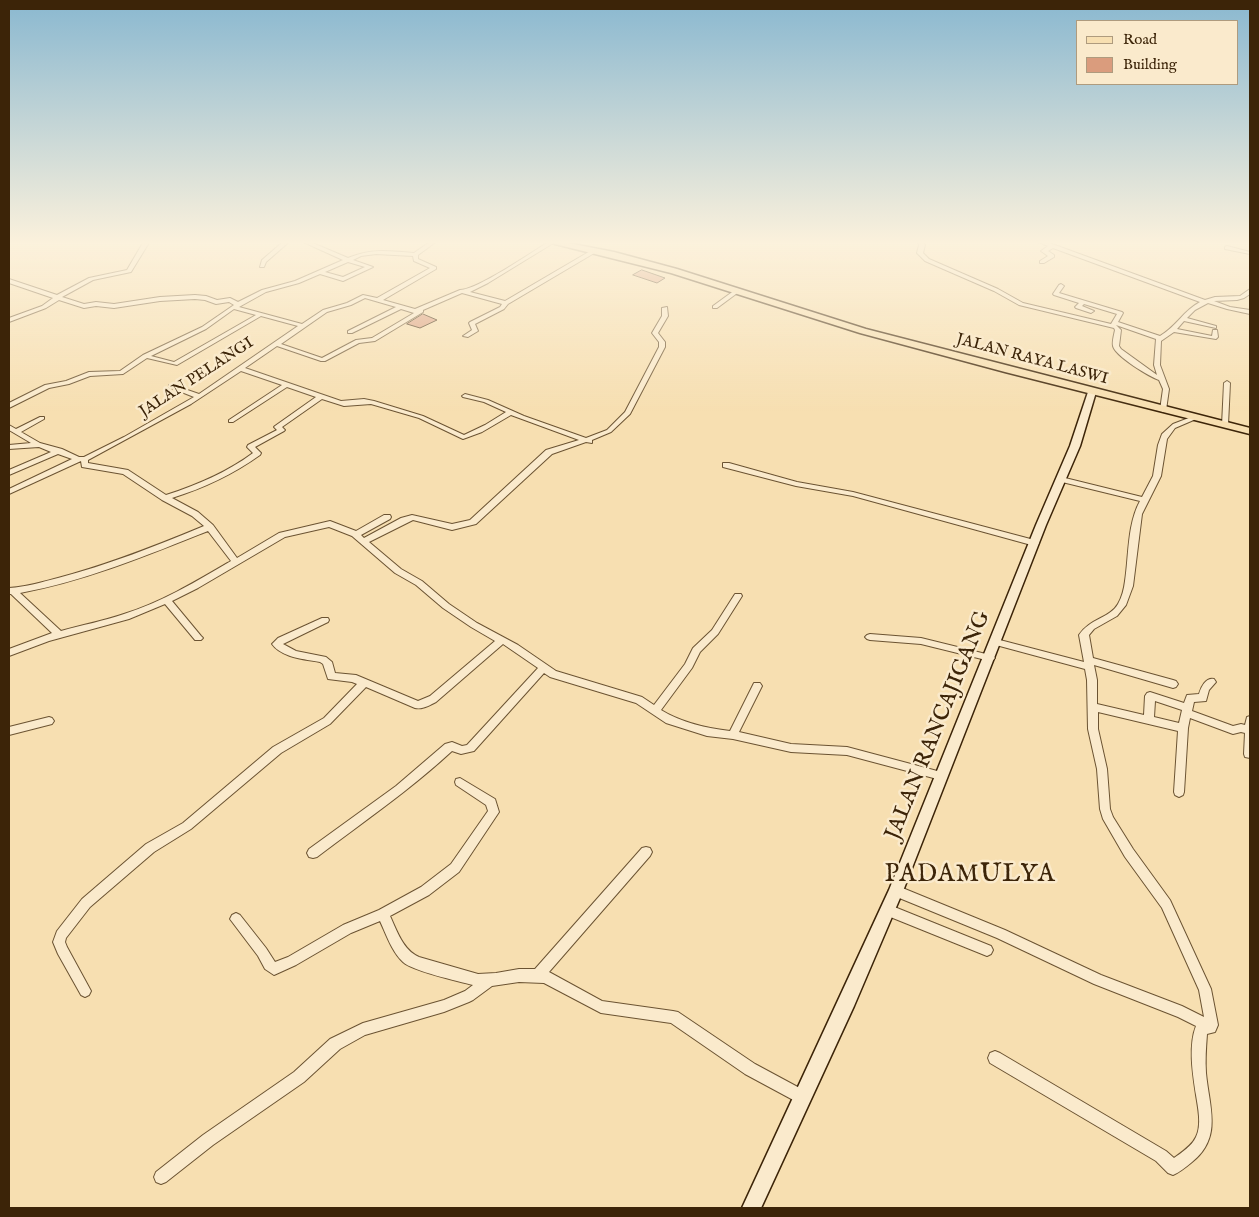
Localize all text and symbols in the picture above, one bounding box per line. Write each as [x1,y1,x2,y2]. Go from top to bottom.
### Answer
legend [1076,20,1239,85]
text: Road [1123,30,1157,49]
text: Building [1123,55,1177,74]
street label: JALAN RAYA LASWI [954,330,1110,390]
street label: JALAN PELANGI [136,334,258,422]
street label: JALAN RANCAJIGANG [881,608,997,844]
district label: PADAMULYA [883,861,1057,891]

